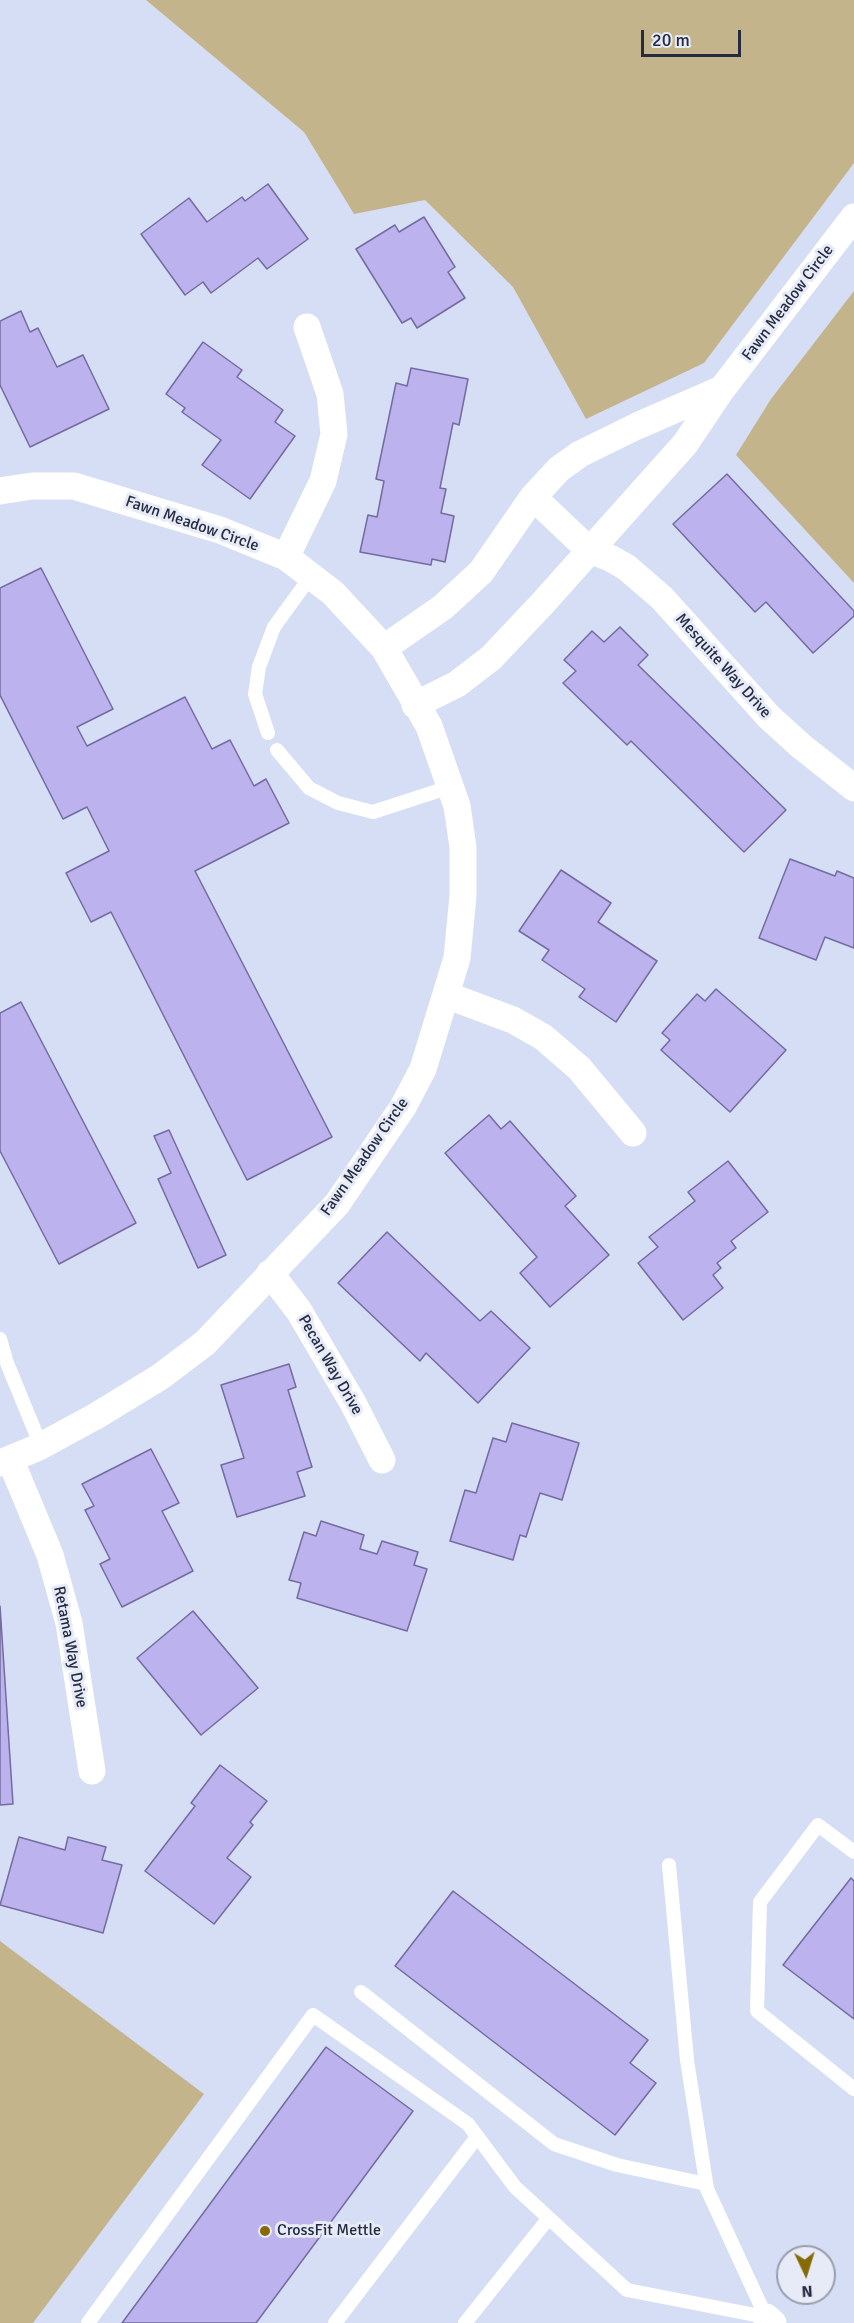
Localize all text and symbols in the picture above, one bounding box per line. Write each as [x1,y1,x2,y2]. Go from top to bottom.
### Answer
scale bar [644,18,744,56]
text: 20 m [652,29,690,51]
street label: Fawn Meadow Circle [738,241,838,365]
street label: Fawn Meadow Circle [123,492,261,556]
street label: Mesquite Way Drive [671,610,775,722]
street label: Fawn Meadow Circle [317,1094,413,1220]
street label: Pecan Way Drive [294,1312,366,1418]
street label: Retama Way Drive [49,1585,91,1709]
place label: CrossFit Mettle [277,2221,381,2241]
marker: CrossFit Mettle [258,2224,272,2238]
north arrow [776,2245,836,2305]
text: N [801,2281,813,2301]

